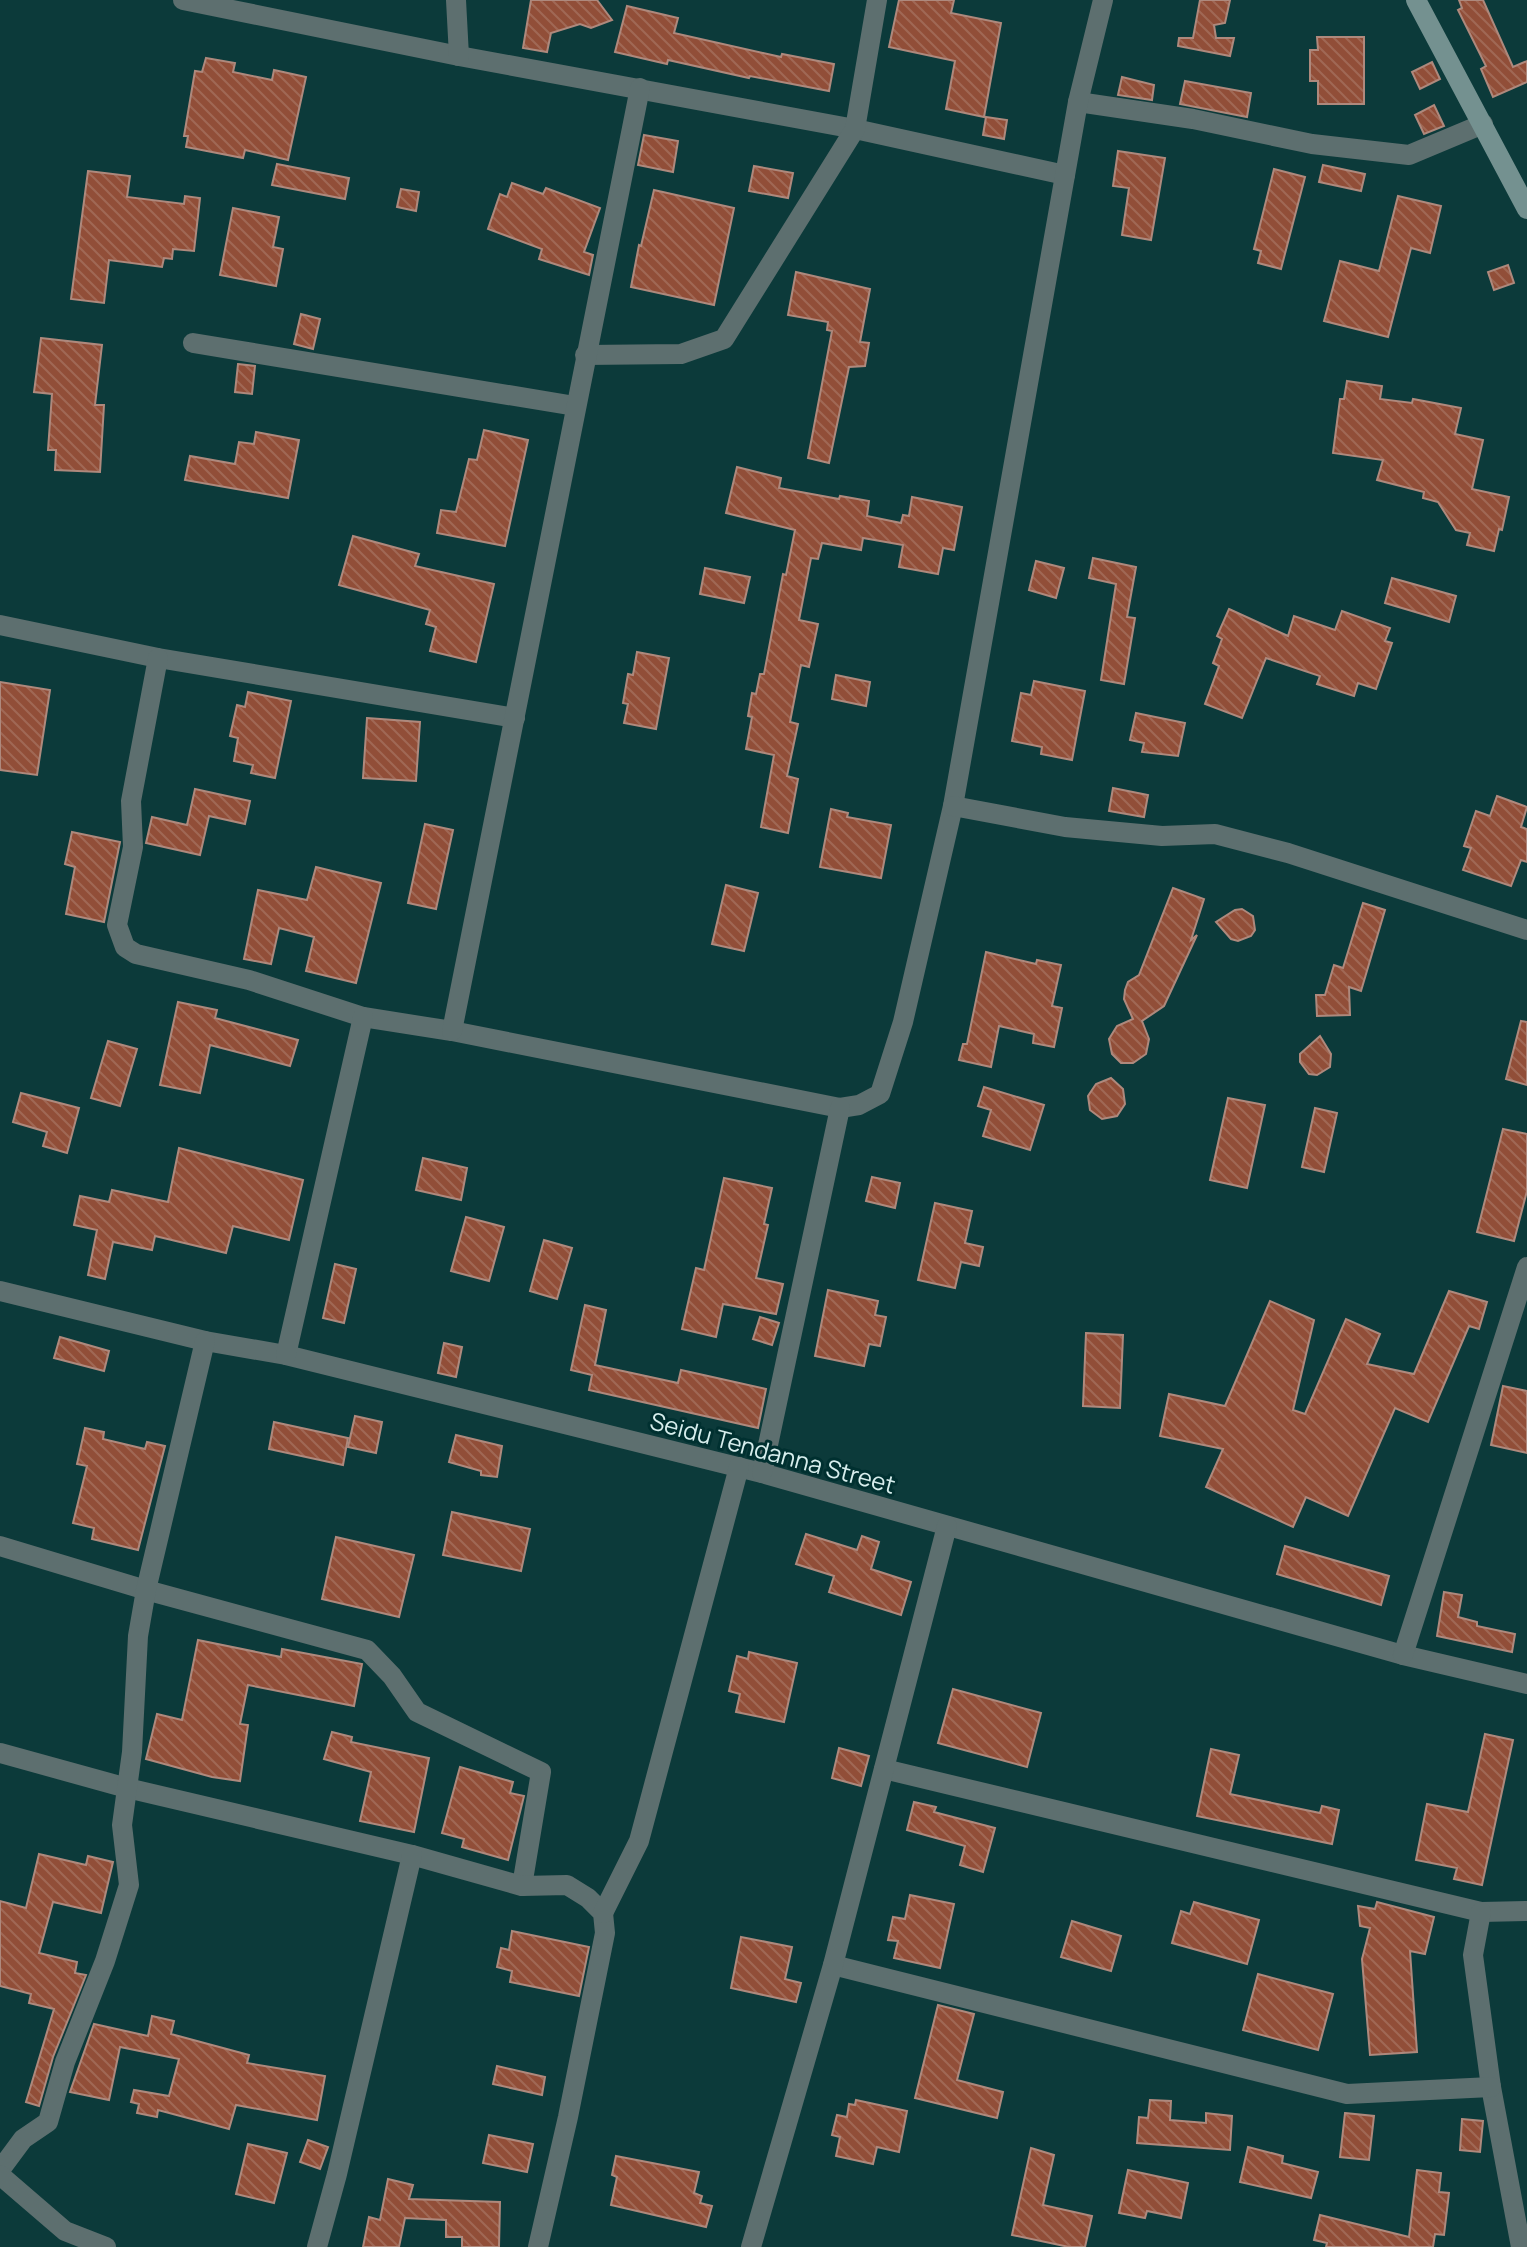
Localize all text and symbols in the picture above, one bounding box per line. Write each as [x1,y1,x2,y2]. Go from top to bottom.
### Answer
street label: Seidu Tendanna Street [647,1403,899,1501]

